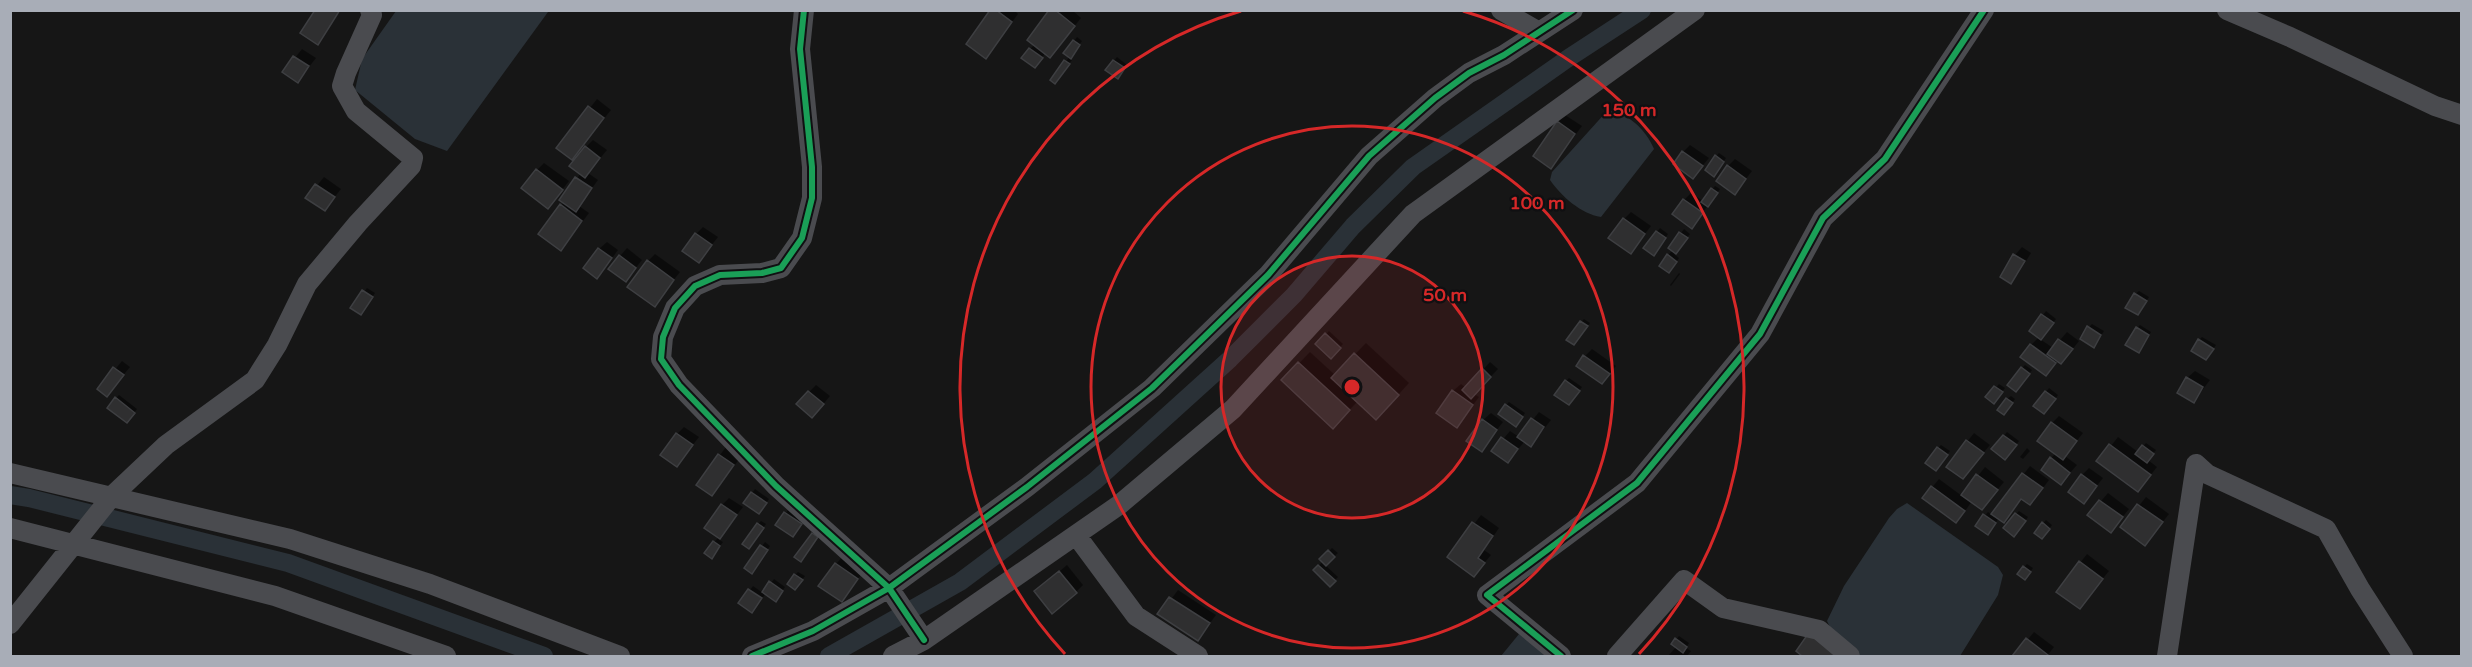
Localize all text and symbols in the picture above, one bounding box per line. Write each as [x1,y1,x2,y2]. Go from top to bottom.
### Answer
text: 150 m [1601,99,1657,121]
text: 100 m [1509,192,1565,214]
text: 50 m [1423,284,1467,306]
centre of rings [1342,377,1362,397]

